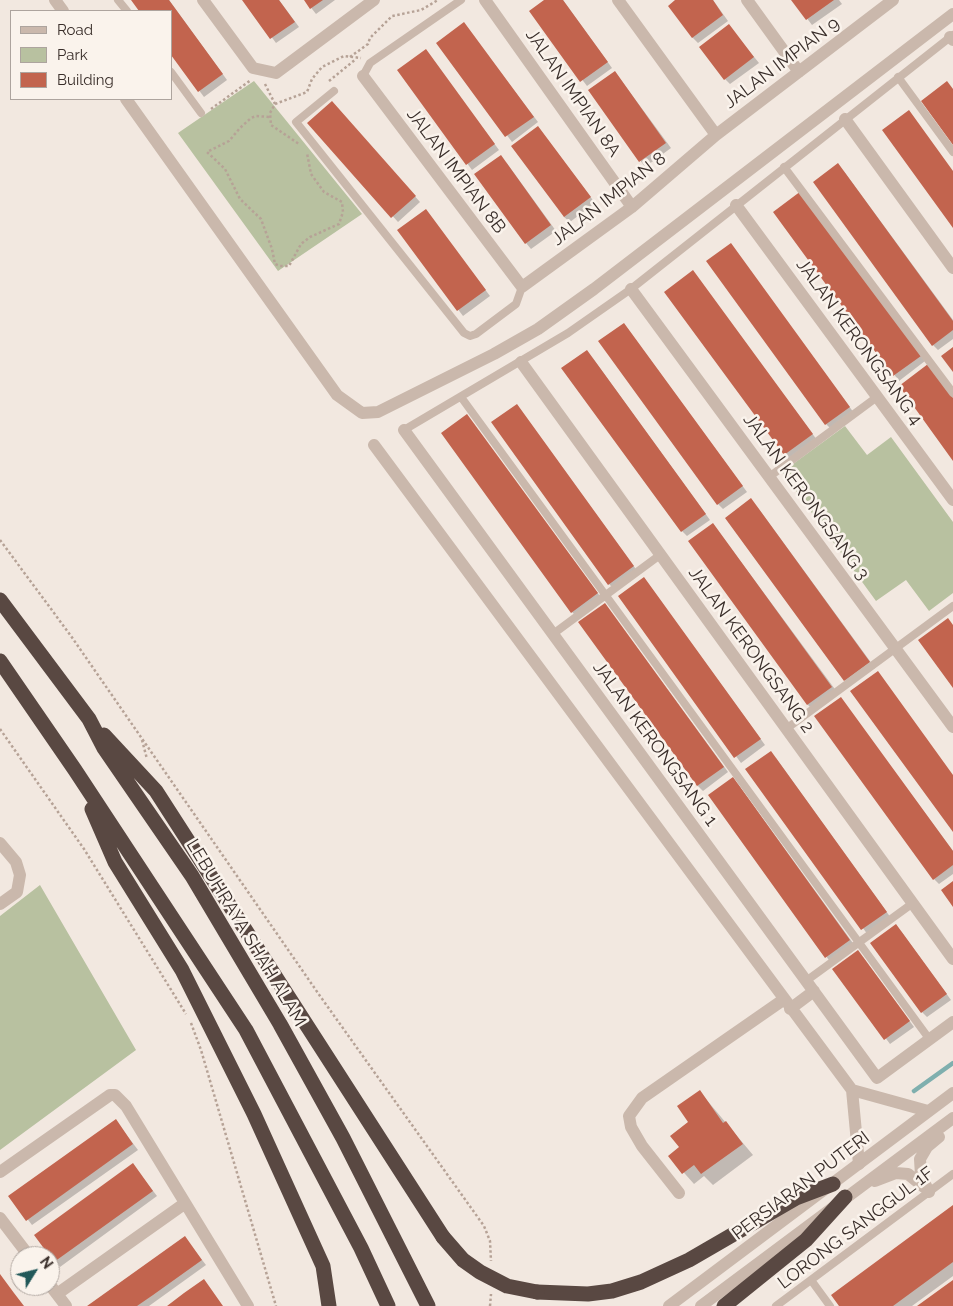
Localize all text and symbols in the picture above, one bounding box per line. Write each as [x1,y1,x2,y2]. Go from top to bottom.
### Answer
legend [10,10,172,100]
street label: JALAN IMPIAN 9 [720,13,844,113]
text: Road [57,21,93,39]
street label: JALAN IMPIAN 8A [521,25,625,161]
text: Park [57,46,88,64]
text: Building [57,71,114,89]
street label: JALAN IMPIAN 8B [402,104,510,238]
street label: JALAN IMPIAN 8 [548,148,670,250]
street label: JALAN KERONGSANG 4 [791,255,927,429]
street label: JALAN KERONGSANG 3 [738,410,874,584]
street label: JALAN KERONGSANG 2 [684,563,818,737]
street label: JALAN KERONGSANG 1 [588,657,722,831]
street label: LEBUHRAYA SHAH ALAM [181,835,311,1031]
street label: PERSIARAN PUTERI [728,1127,874,1245]
street label: LORONG SANGGUL 1F [774,1162,938,1294]
north arrow [10,1246,60,1296]
text: N [37,1254,56,1272]

